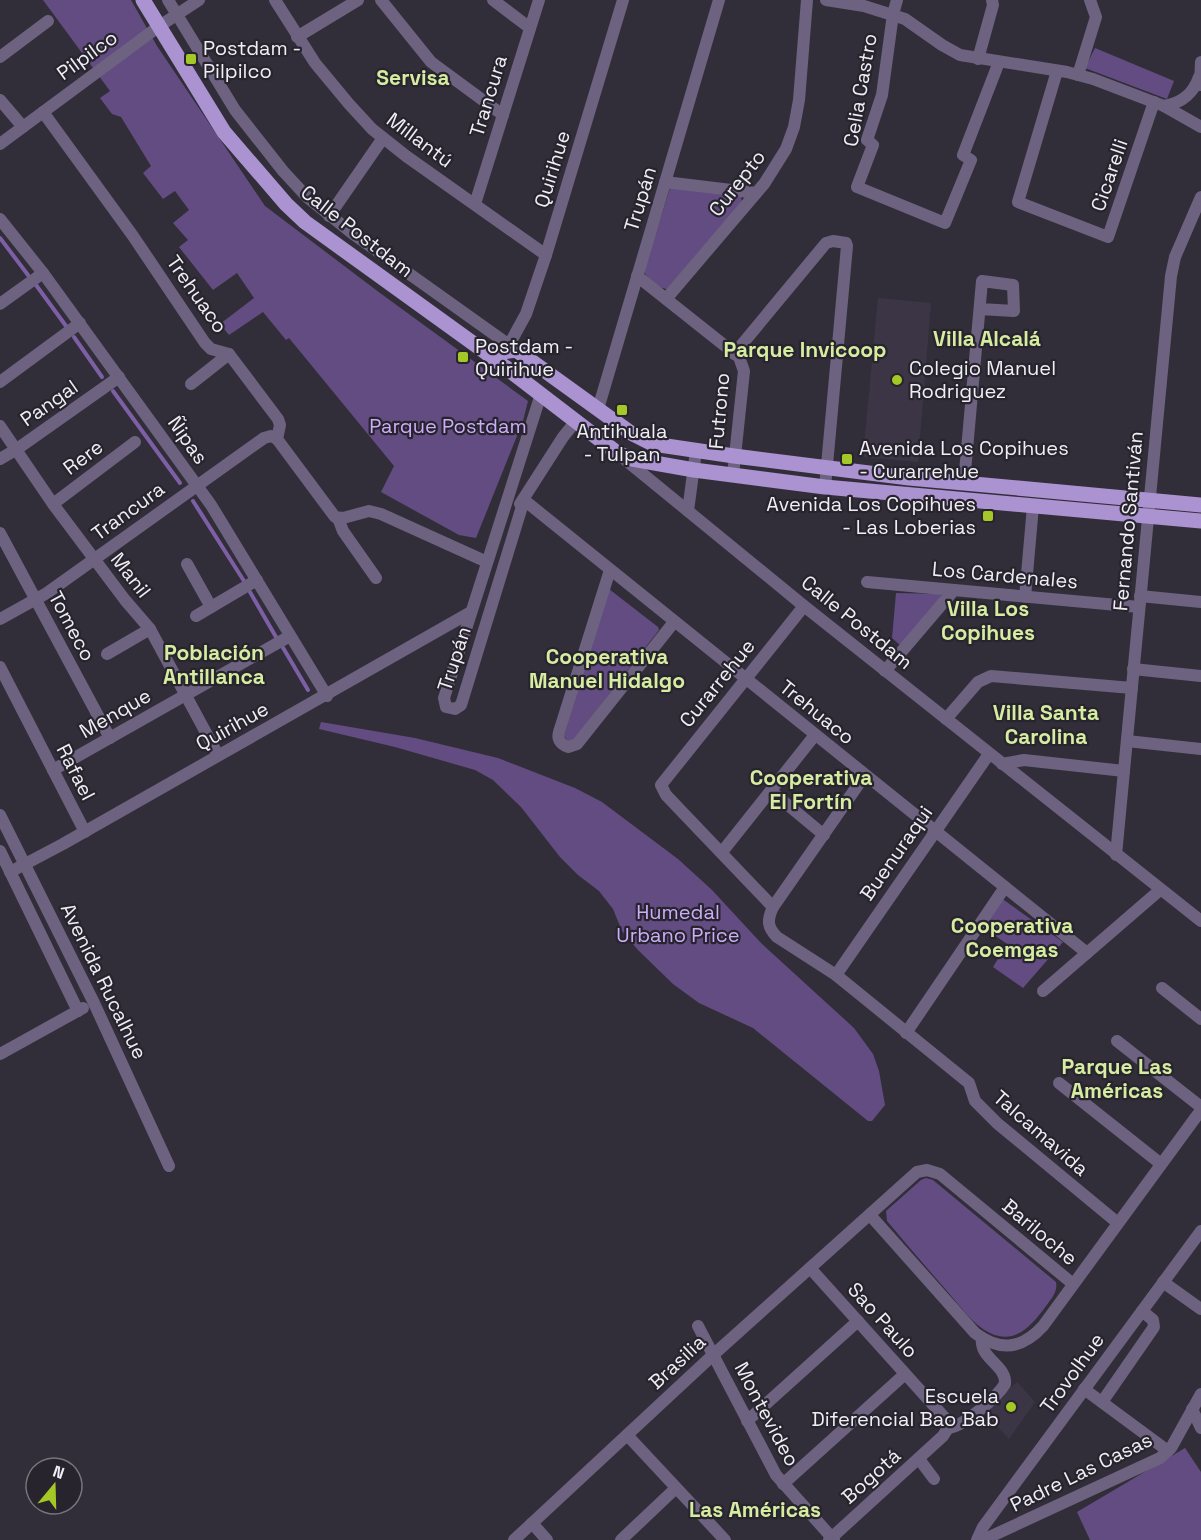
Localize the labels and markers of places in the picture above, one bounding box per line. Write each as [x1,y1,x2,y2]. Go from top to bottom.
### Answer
place label: Postdam - Pilpilco [203,35,301,84]
marker: Postdam - Pilpilco [184,52,198,66]
place label: Postdam - Quirihue [475,333,573,382]
marker: Postdam - Quirihue [456,350,470,364]
place label: Colegio Manuel Rodriguez [909,355,1056,404]
marker: Colegio Manuel Rodriguez [890,373,904,387]
marker: Antihuala - Tulpan [615,403,629,417]
place label: Antihuala - Tulpan [577,418,667,467]
place label: Avenida Los Copihues - Curarrehue [859,435,1069,484]
marker: Avenida Los Copihues - Curarrehue [840,452,854,466]
place label: Avenida Los Copihues - Las Loberias [766,491,976,540]
marker: Avenida Los Copihues - Las Loberias [981,509,995,523]
place label: Escuela Diferencial Bao Bab [811,1383,999,1432]
marker: Escuela Diferencial Bao Bab [1004,1400,1018,1414]

